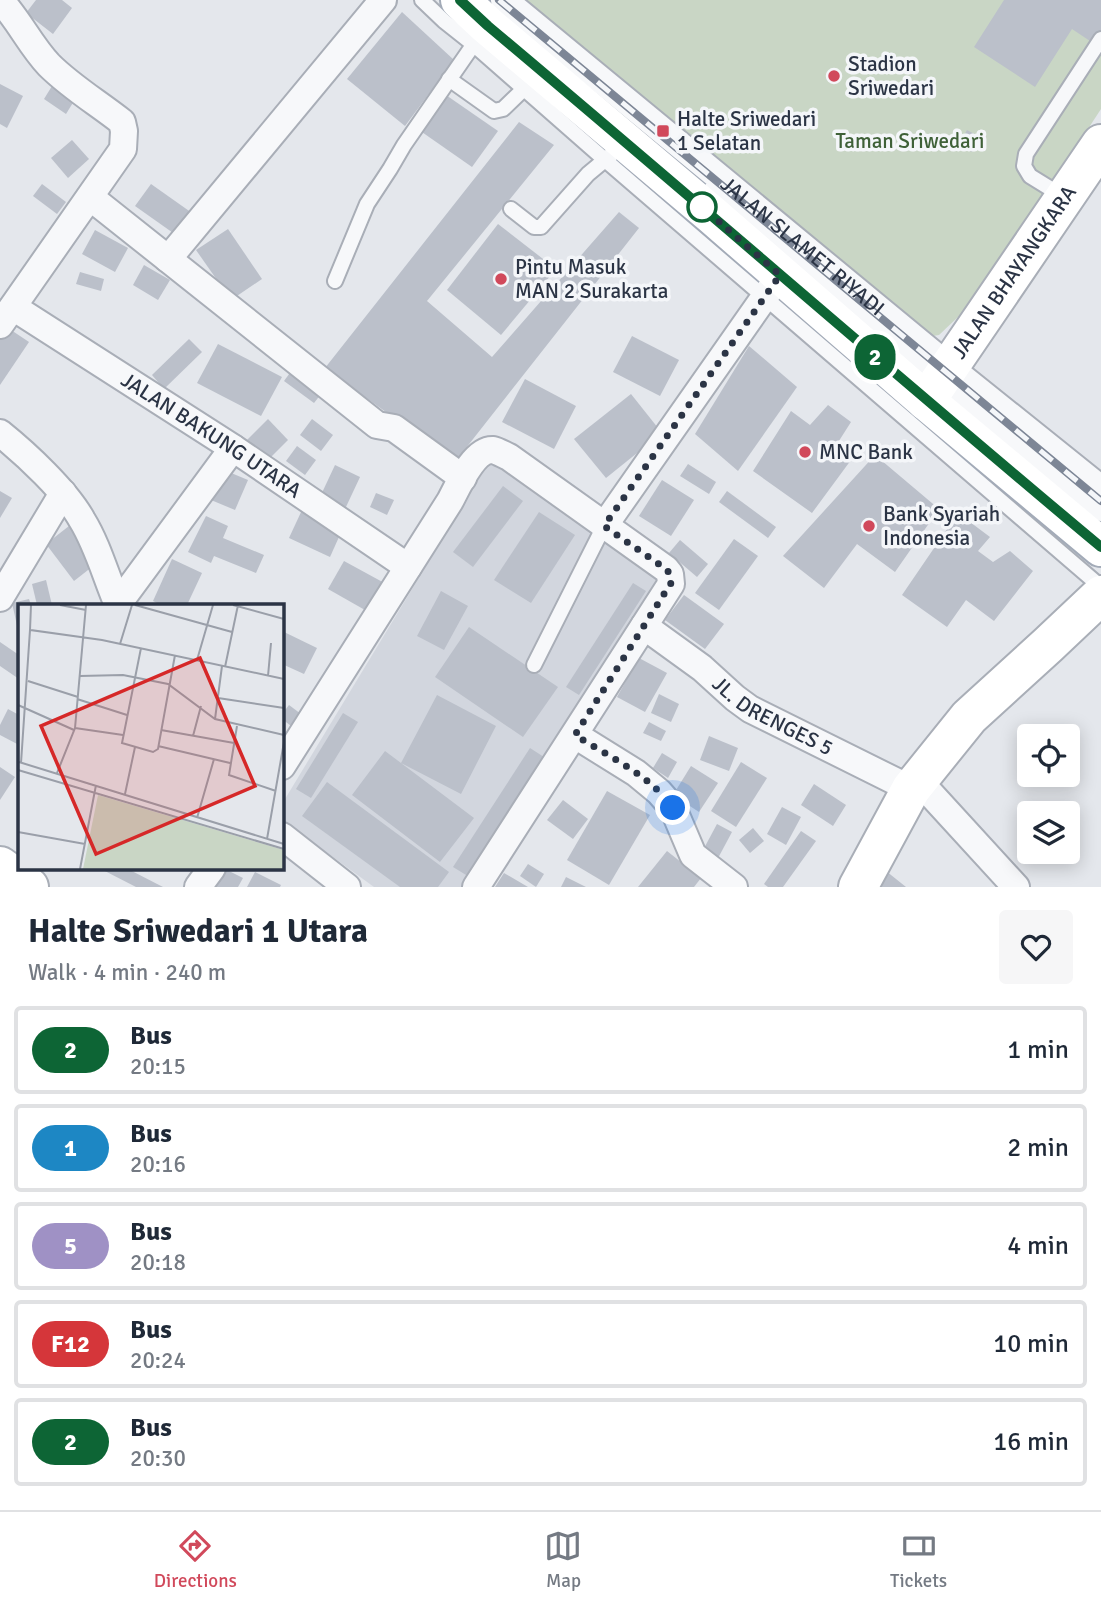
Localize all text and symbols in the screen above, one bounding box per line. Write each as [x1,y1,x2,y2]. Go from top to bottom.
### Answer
place label: Stadion Sriwedari [848,51,934,101]
marker: Stadion Sriwedari [826,68,842,84]
place label: Halte Sriwedari 1 Selatan [677,106,816,156]
marker: Halte Sriwedari 1 Selatan [655,123,671,139]
park label: Taman Sriwedari [835,128,985,154]
street label: JALAN SLAMET RIYADI [715,171,890,321]
street label: JALAN BHAYANGKARA [946,180,1082,364]
unlabelled marker [687,192,717,222]
place label: Pintu Masuk MAN 2 Surakarta [515,254,668,304]
marker: Pintu Masuk MAN 2 Surakarta [493,271,509,287]
line badge: 2 [852,334,898,380]
text: 2 [869,342,881,372]
street label: JALAN BAKUNG UTARA [116,367,306,504]
place label: MNC Bank [819,439,913,465]
marker: MNC Bank [797,444,813,460]
place label: Bank Syariah Indonesia [883,501,1000,551]
marker: Bank Syariah Indonesia [861,518,877,534]
inset map [18,604,284,870]
street label: JL. DRENGES 5 [707,671,837,761]
map controls [1017,724,1080,864]
button: locate [1017,724,1080,787]
your location [655,790,690,825]
button: layers [1017,801,1080,864]
button: heart [999,910,1073,984]
text: Halte Sriwedari 1 Utara [28,911,368,952]
text: Walk · 4 min · 240 m [28,958,226,987]
text: Bus [130,1020,172,1052]
text: 1 min [1007,1034,1069,1066]
text: 2 [64,1035,77,1065]
text: 20:15 [130,1052,186,1081]
text: Bus [130,1118,172,1150]
text: 2 min [1007,1132,1069,1164]
text: 1 [64,1133,77,1163]
text: 20:16 [130,1150,186,1179]
text: Bus [130,1216,172,1248]
text: 4 min [1007,1230,1069,1262]
text: 5 [64,1231,77,1261]
text: 20:18 [130,1248,186,1277]
text: Bus [130,1314,172,1346]
text: 10 min [993,1328,1069,1360]
text: F12 [51,1329,90,1359]
text: 20:24 [130,1346,186,1375]
text: Bus [130,1412,172,1444]
text: 16 min [993,1426,1069,1458]
text: 2 [64,1427,77,1457]
text: 20:30 [130,1444,186,1473]
tab: Directions [154,1527,237,1593]
tab: Map [544,1527,582,1593]
tab: Tickets [890,1527,947,1593]

